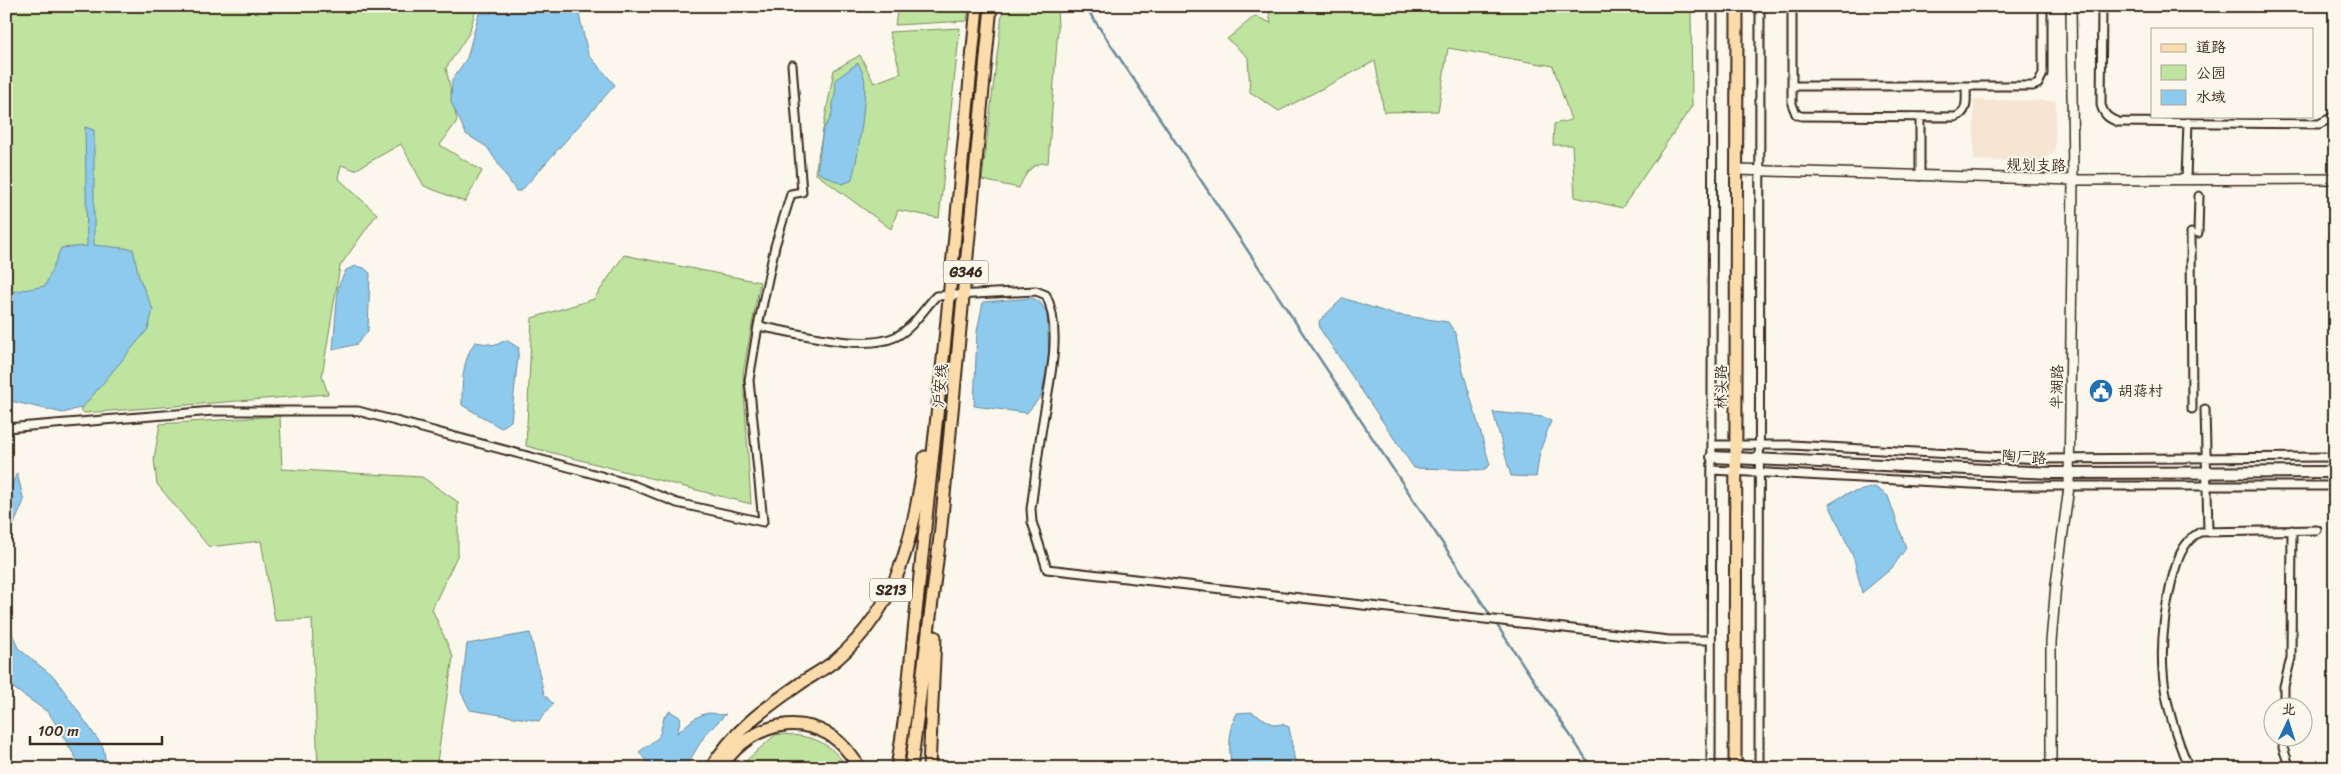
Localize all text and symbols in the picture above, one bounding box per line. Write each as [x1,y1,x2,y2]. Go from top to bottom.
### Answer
legend [2151,28,2314,118]
text: 道路 [2196,34,2226,60]
text: 公园 [2196,60,2226,86]
text: 水域 [2196,84,2226,110]
street label: 规划支路 [2006,151,2066,179]
road number: G346 [944,260,988,284]
street label: 沪安线 [925,362,955,410]
street label: 林头路 [1708,364,1734,410]
street label: 半湖路 [2044,364,2070,410]
public building icon: 胡蒋村 [2088,378,2114,404]
place label: 胡蒋村 [2118,378,2163,404]
street label: 陶厂路 [2001,443,2047,471]
road number: S213 [870,578,912,602]
north arrow [2264,696,2314,746]
text: 北 [2281,697,2297,722]
scale bar [30,714,162,746]
text: 100 m [38,718,79,744]

